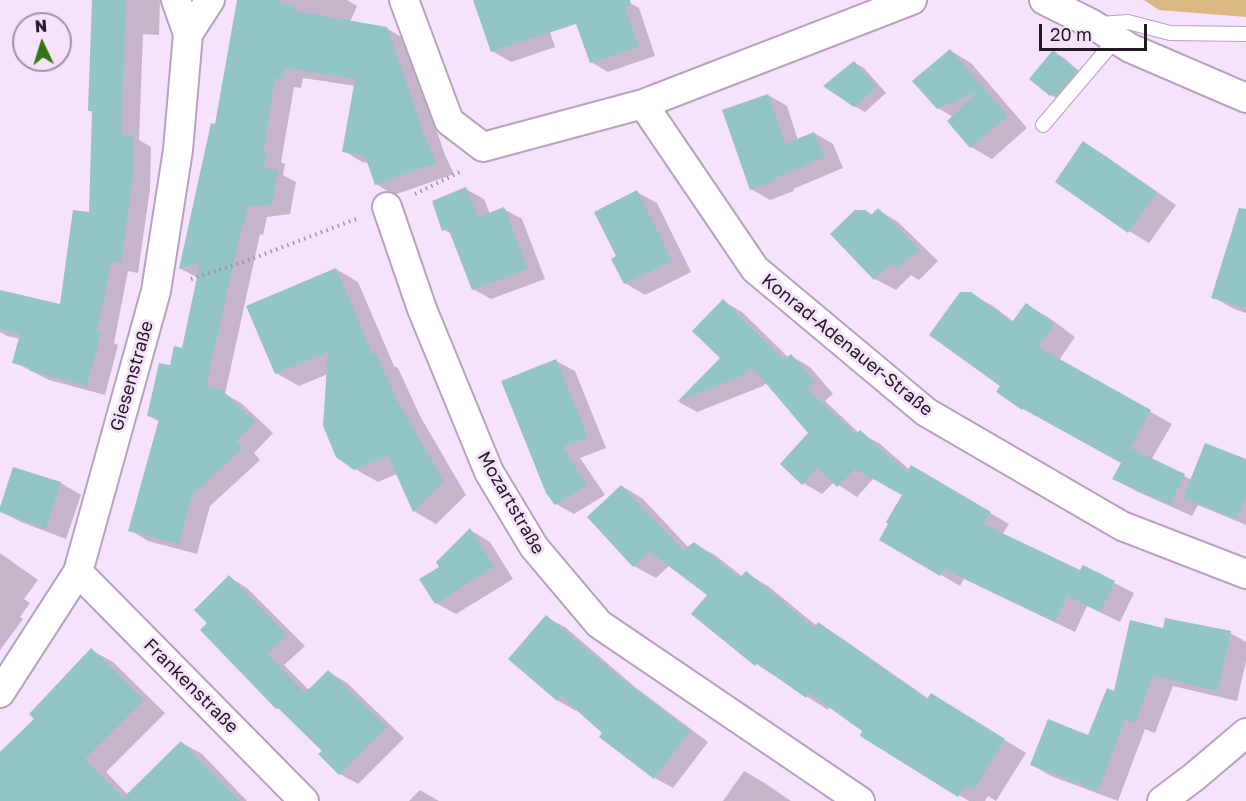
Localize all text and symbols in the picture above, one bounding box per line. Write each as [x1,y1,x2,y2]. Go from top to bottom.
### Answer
north arrow [12,12,72,72]
scale bar [1042,12,1150,50]
text: N [34,16,48,36]
text: 20 m [1050,23,1092,45]
street label: Konrad-Adenauer-Straße [757,269,937,421]
street label: Giesenstraße [106,318,158,434]
street label: Mozartstraße [473,448,549,558]
street label: Frankenstraße [139,634,243,738]

